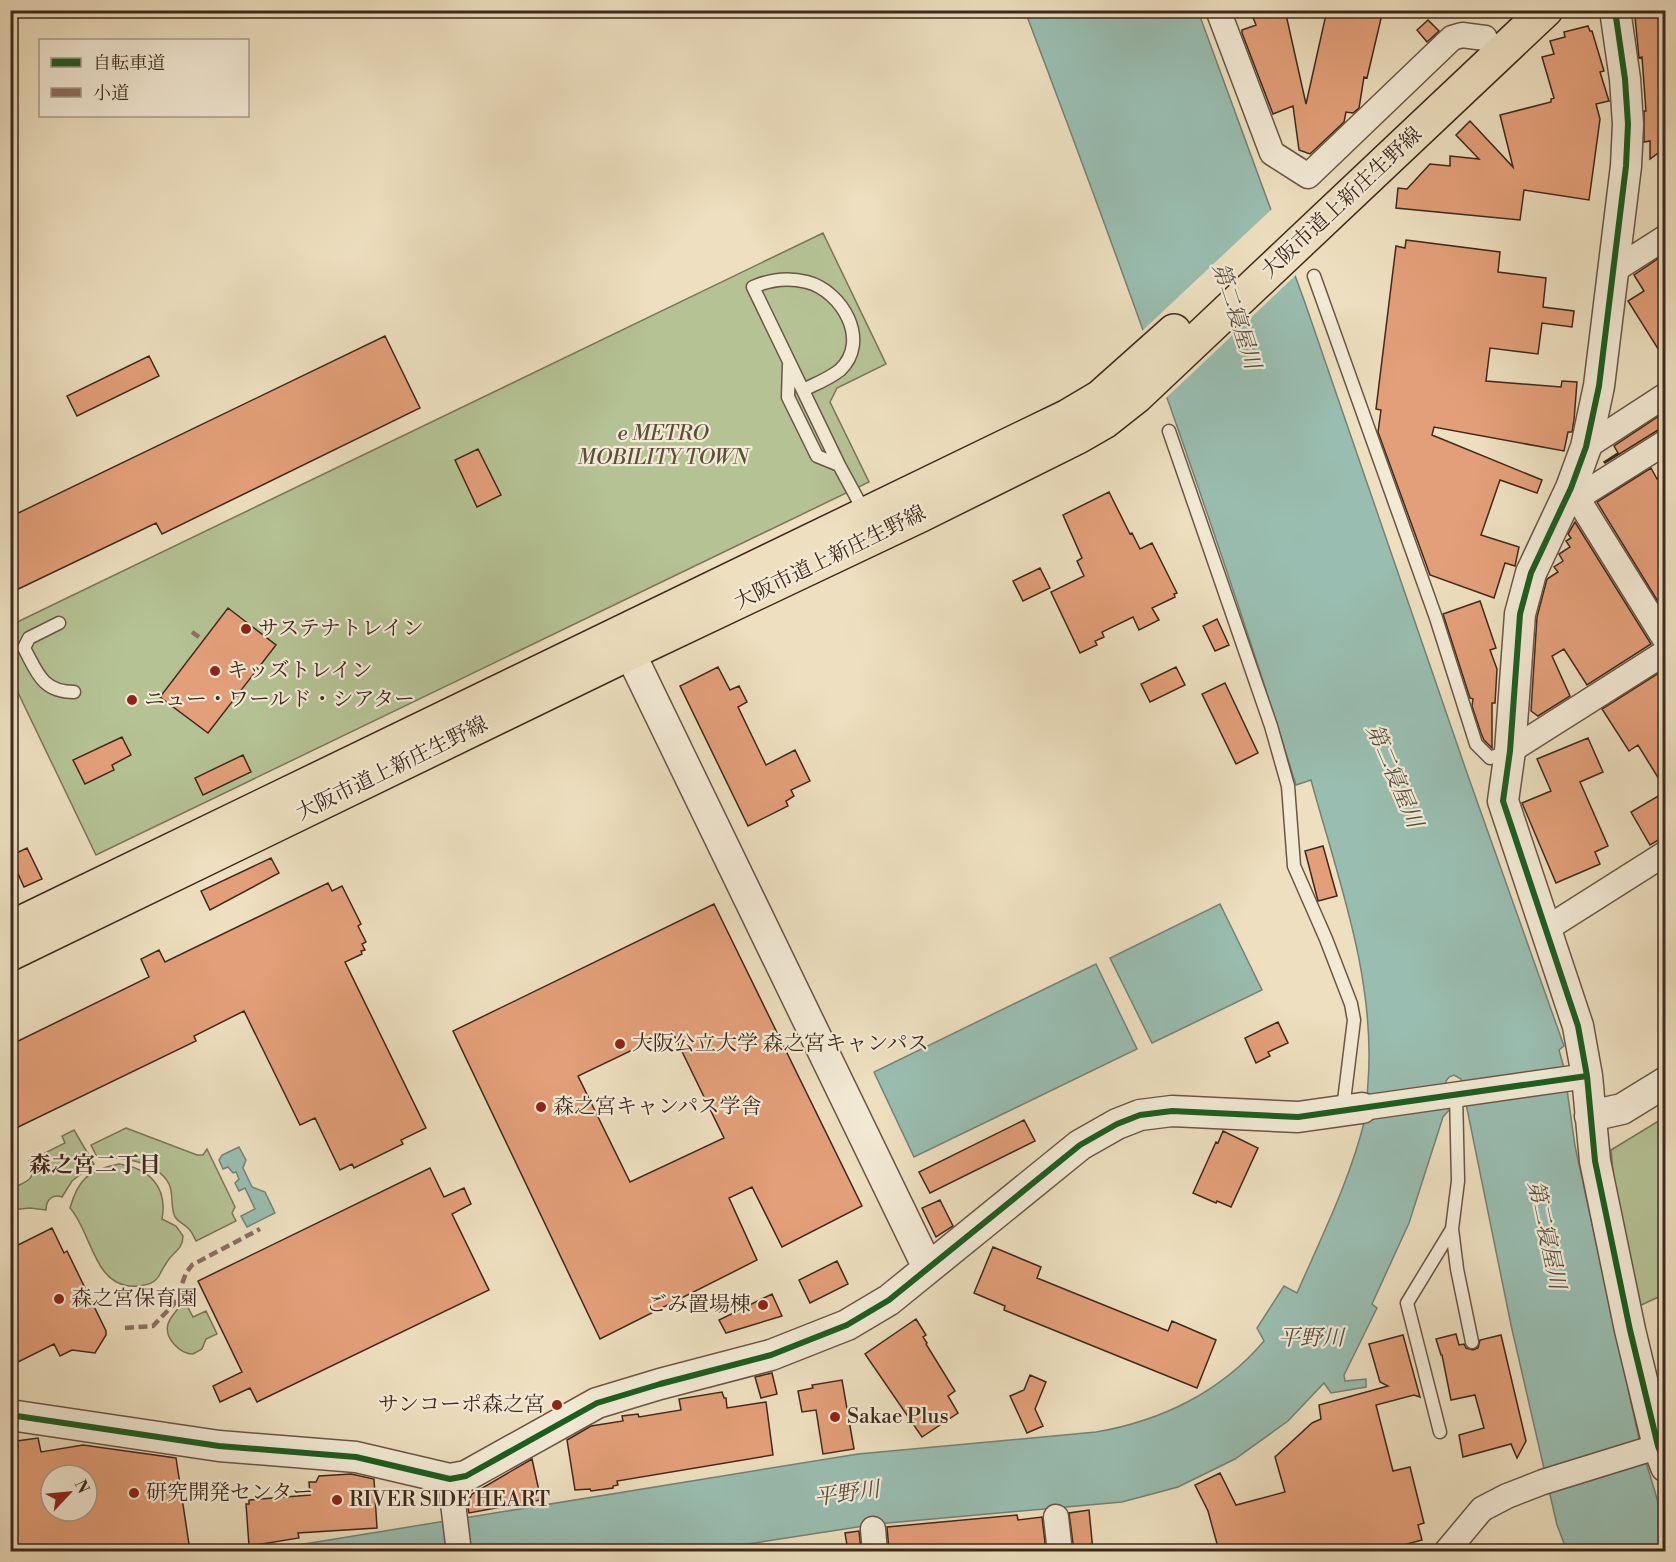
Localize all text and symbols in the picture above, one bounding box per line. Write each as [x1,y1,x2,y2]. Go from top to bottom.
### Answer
legend [39,39,249,117]
text: 自転車道 [93,52,165,75]
text: 小道 [93,82,129,105]
street label: 大阪市道上新庄生野線 [1256,122,1428,284]
water label: 第二寝屋川 [1206,260,1266,374]
park label: e METRO MOBILITY TOWN [577,421,751,471]
street label: 大阪市道上新庄生野線 [730,500,930,616]
place label: サステナトレイン [258,616,424,642]
marker: サステナトレイン [239,622,253,636]
place label: キッズトレイン [227,658,373,684]
marker: キッズトレイン [208,664,222,678]
place label: ニュー・ワールド・シアター [144,687,415,713]
marker: ニュー・ワールド・シアター [125,693,139,707]
street label: 大阪市道上新庄生野線 [292,711,492,827]
water label: 第二寝屋川 [1360,720,1429,834]
place label: 大阪公立大学 森之宮キャンパス [632,1031,929,1057]
marker: 大阪公立大学 森之宮キャンパス [613,1037,627,1051]
place label: 森之宮キャンパス学舎 [553,1094,762,1120]
marker: 森之宮キャンパス学舎 [534,1100,548,1114]
district label: 森之宮二丁目 [29,1152,161,1179]
water label: 第二寝屋川 [1521,1178,1571,1294]
place label: 森之宮保育園 [71,1286,197,1312]
marker: 森之宮保育園 [52,1292,66,1306]
place label: ごみ置場棟 [646,1292,751,1318]
marker: ごみ置場棟 [756,1298,770,1312]
water label: 平野川 [1278,1325,1346,1352]
place label: サンコーポ森之宮 [378,1392,545,1418]
marker: サンコーポ森之宮 [550,1398,564,1412]
place label: Sakae Plus [847,1404,949,1430]
marker: Sakae Plus [828,1410,842,1424]
north arrow [39,1463,99,1523]
water label: 平野川 [812,1476,884,1512]
text: N [70,1477,93,1497]
place label: 研究開発センター [146,1480,313,1506]
marker: 研究開発センター [127,1486,141,1500]
place label: RIVER SIDE HEART [349,1487,550,1513]
marker: RIVER SIDE HEART [330,1493,344,1507]

